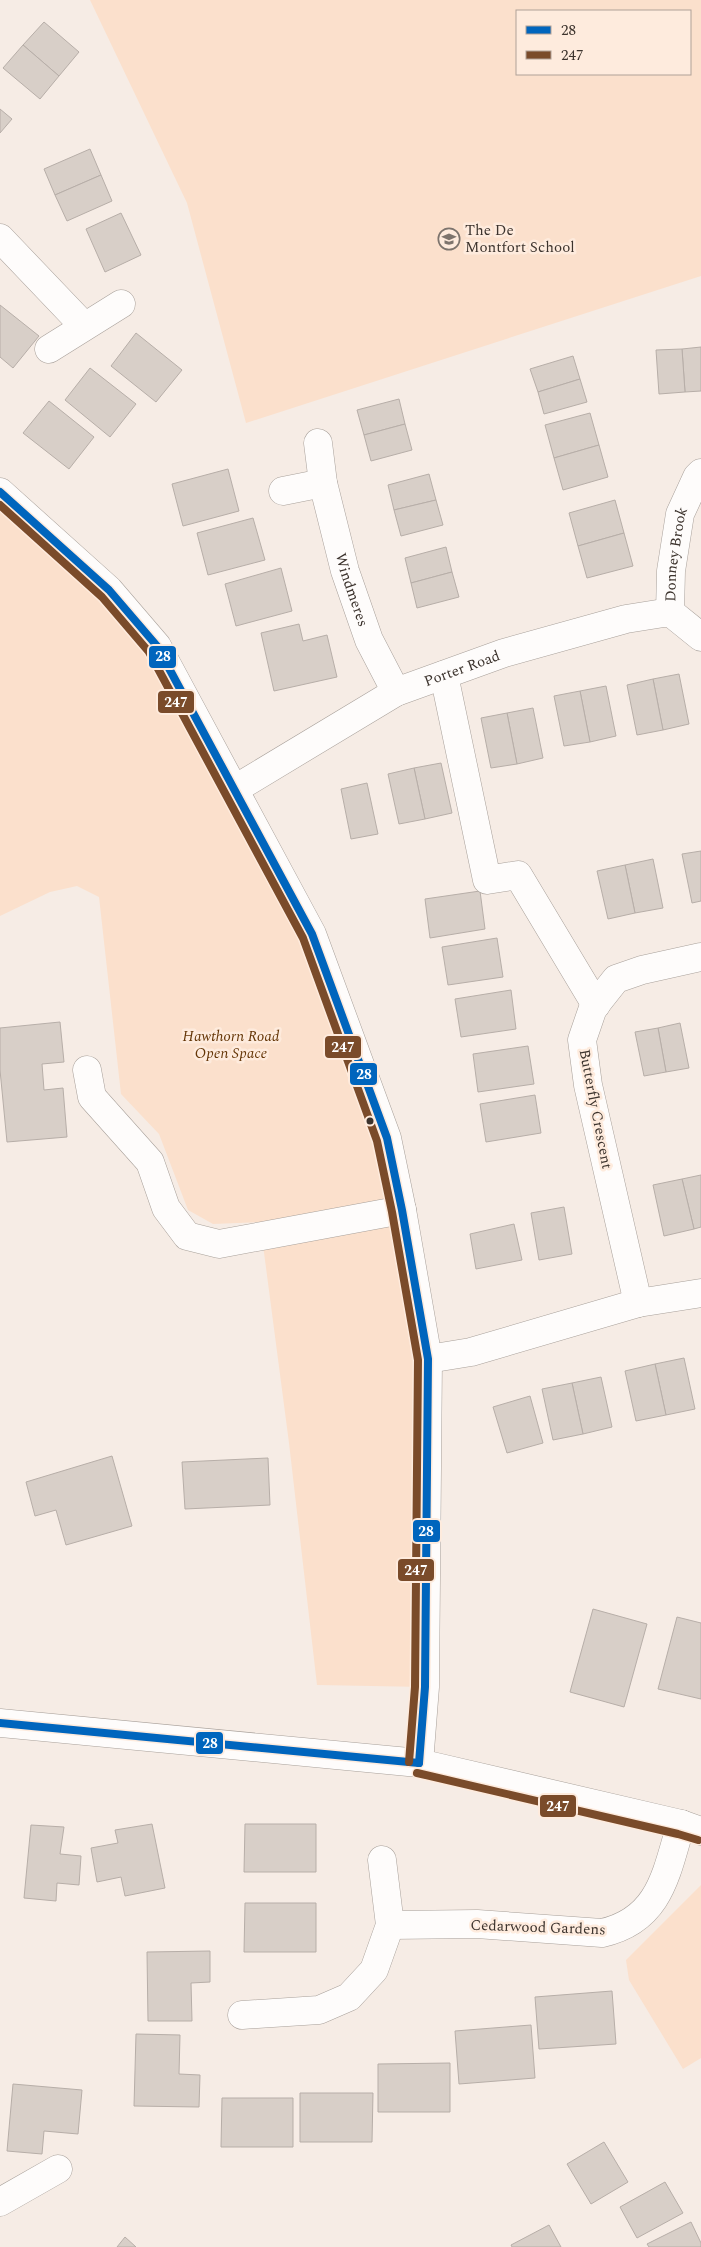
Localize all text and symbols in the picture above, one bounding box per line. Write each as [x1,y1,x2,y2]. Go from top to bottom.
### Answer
legend [516,10,691,75]
text: 28 [561,19,576,42]
text: 247 [561,44,584,67]
place label: The De Montfort School [465,219,575,259]
school or university icon: The De Montfort School [437,227,461,251]
street label: Donney Brook [659,503,694,602]
street label: Windmeres [329,551,374,630]
street label: Porter Road [421,644,503,693]
line badge: 28 [148,645,177,669]
text: 28 [155,646,171,667]
line badge: 247 [157,690,195,714]
text: 247 [164,692,188,713]
park label: Hawthorn Road Open Space [183,1025,280,1065]
line badge: 247 [324,1035,362,1059]
text: 247 [331,1037,355,1058]
street label: Butterfly Crescent [573,1047,618,1171]
line badge: 28 [349,1062,378,1086]
text: 28 [356,1064,372,1085]
unlabelled marker [365,1116,375,1126]
line badge: 28 [412,1519,441,1543]
text: 28 [418,1521,434,1542]
line badge: 247 [397,1558,435,1582]
text: 247 [404,1560,428,1581]
line badge: 28 [195,1731,224,1755]
text: 28 [202,1733,218,1754]
line badge: 247 [539,1794,577,1818]
text: 247 [546,1796,570,1817]
street label: Cedarwood Gardens [470,1914,606,1941]

